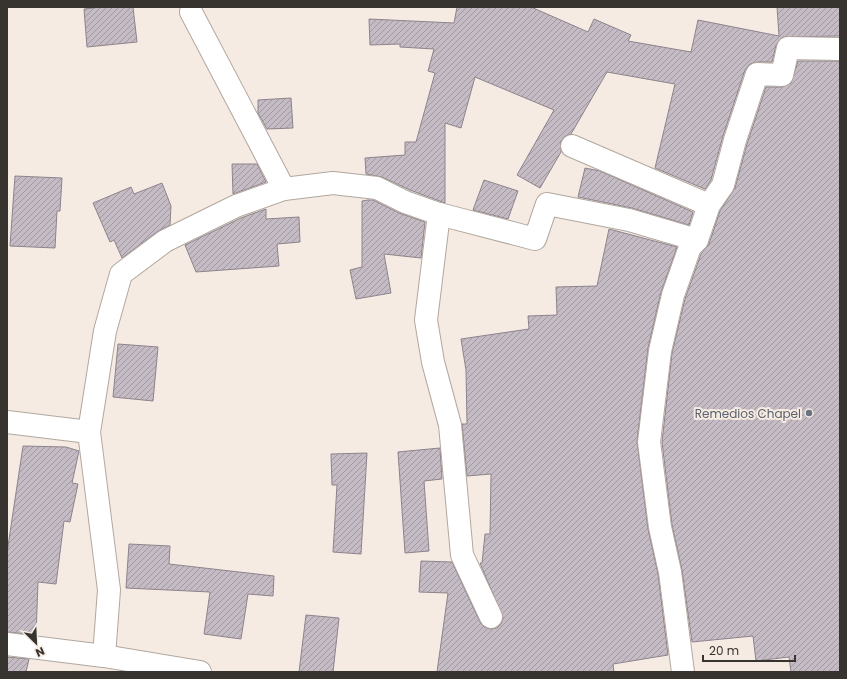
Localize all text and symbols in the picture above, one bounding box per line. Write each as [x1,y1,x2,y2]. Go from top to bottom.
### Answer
place label: Remedios Chapel [695,405,801,422]
marker: Remedios Chapel [804,408,814,418]
north arrow [16,623,56,663]
scale bar [703,637,795,663]
text: 20 m [709,642,739,659]
text: N [33,643,47,661]

